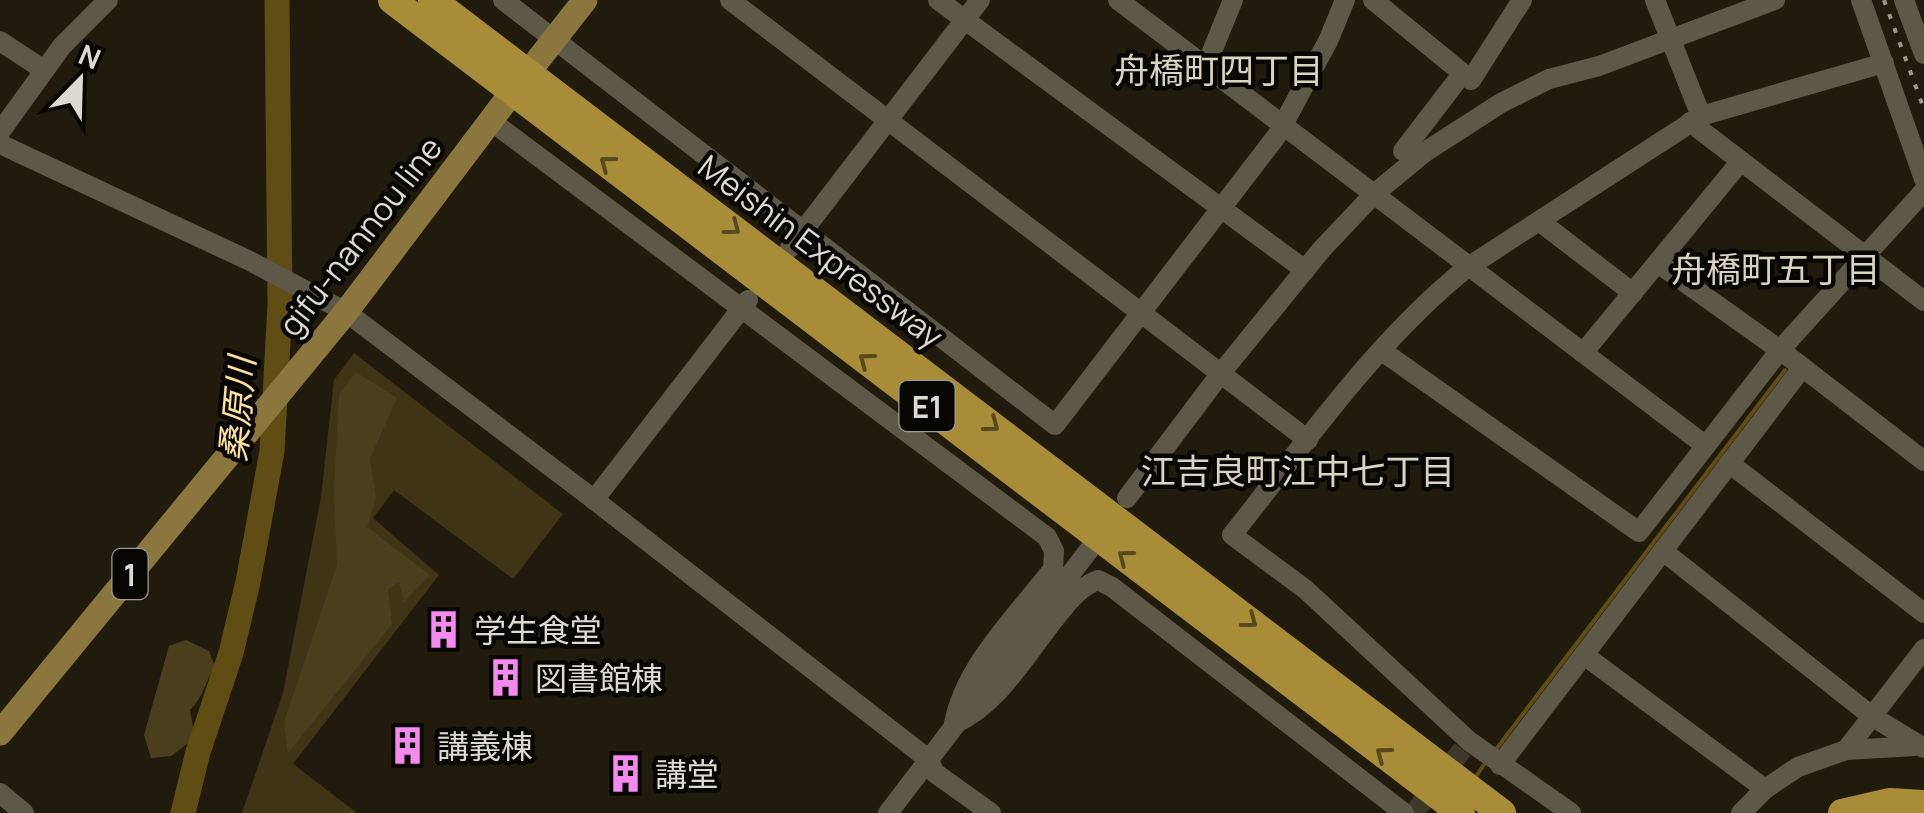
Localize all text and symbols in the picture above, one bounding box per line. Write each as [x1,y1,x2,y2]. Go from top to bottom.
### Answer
north arrow [30,30,130,130]
text: N [73,35,107,77]
district label: 舟橋町四丁目 [1114,46,1324,94]
street label: gifu-nannou line [268,127,452,345]
street label: Meishin Expressway [690,144,953,358]
one-way arrow [601,158,619,175]
one-way arrow [722,217,740,234]
district label: 舟橋町五丁目 [1671,245,1881,293]
water label: 桑原川 [209,351,266,463]
one-way arrow [859,354,877,371]
road number: E1 [900,381,954,431]
one-way arrow [981,413,999,430]
district label: 江吉良町江中七丁目 [1140,447,1456,495]
road number: 1 [112,549,148,599]
one-way arrow [1118,551,1136,568]
place label: 学生食堂 [474,608,602,652]
building icon: 学生食堂 [423,609,465,651]
one-way arrow [1239,610,1257,627]
place label: 図書館棟 [535,656,663,700]
building icon: 図書館棟 [484,657,526,699]
place label: 講義棟 [437,724,533,768]
building icon: 講義棟 [386,725,428,767]
one-way arrow [1376,748,1394,766]
place label: 講堂 [655,752,719,796]
building icon: 講堂 [604,753,646,795]

